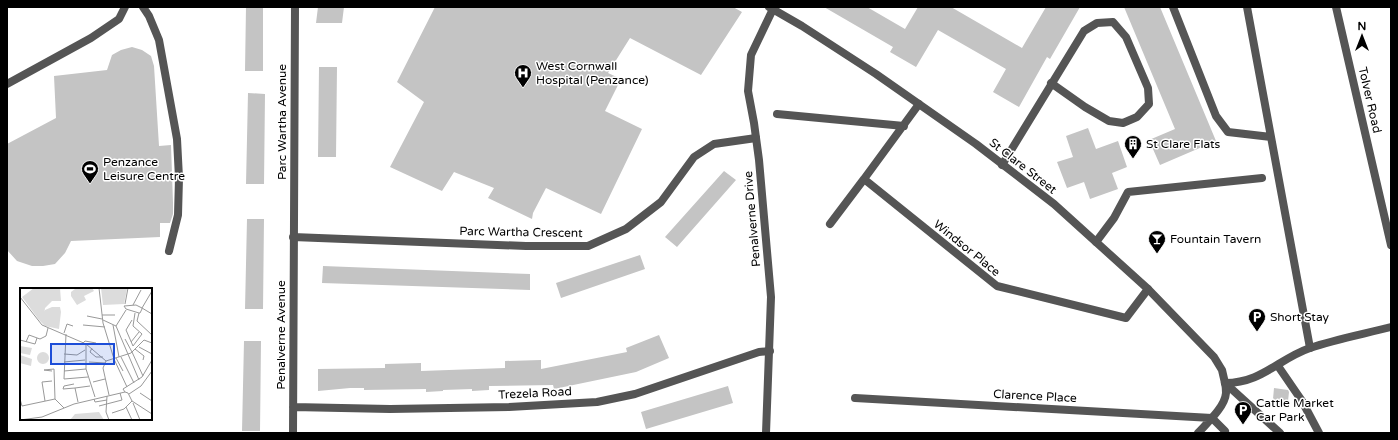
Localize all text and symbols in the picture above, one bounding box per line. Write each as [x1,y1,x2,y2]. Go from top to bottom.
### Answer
north arrow [1342,16,1382,56]
text: N [1358,20,1366,33]
place label: West Cornwall Hospital (Penzance) [536,59,649,87]
hospital icon: West Cornwall Hospital (Penzance) [513,63,533,88]
street label: Parc Wartha Avenue [275,64,289,180]
street label: Tolver Road [1356,65,1384,135]
building icon: St Clare Flats [1123,134,1143,159]
street label: St Clare Street [987,135,1060,197]
place label: St Clare Flats [1146,137,1221,151]
place label: Penzance Leisure Centre [103,155,185,183]
sports icon: Penzance Leisure Centre [80,159,100,184]
street label: Penalverne Drive [741,170,763,268]
street label: Windsor Place [931,217,1003,279]
street label: Parc Wartha Crescent [459,224,583,240]
bar icon: Fountain Tavern [1147,229,1167,254]
place label: Fountain Tavern [1170,232,1261,246]
street label: Penalverne Avenue [274,280,288,390]
inset map [20,288,152,420]
parking icon: Short Stay [1247,307,1267,332]
place label: Short Stay [1270,310,1330,324]
street label: Trezela Road [498,384,572,402]
street label: Clarence Place [993,387,1077,405]
place label: Cattle Market Car Park [1256,396,1334,424]
parking icon: Cattle Market Car Park [1233,400,1253,425]

